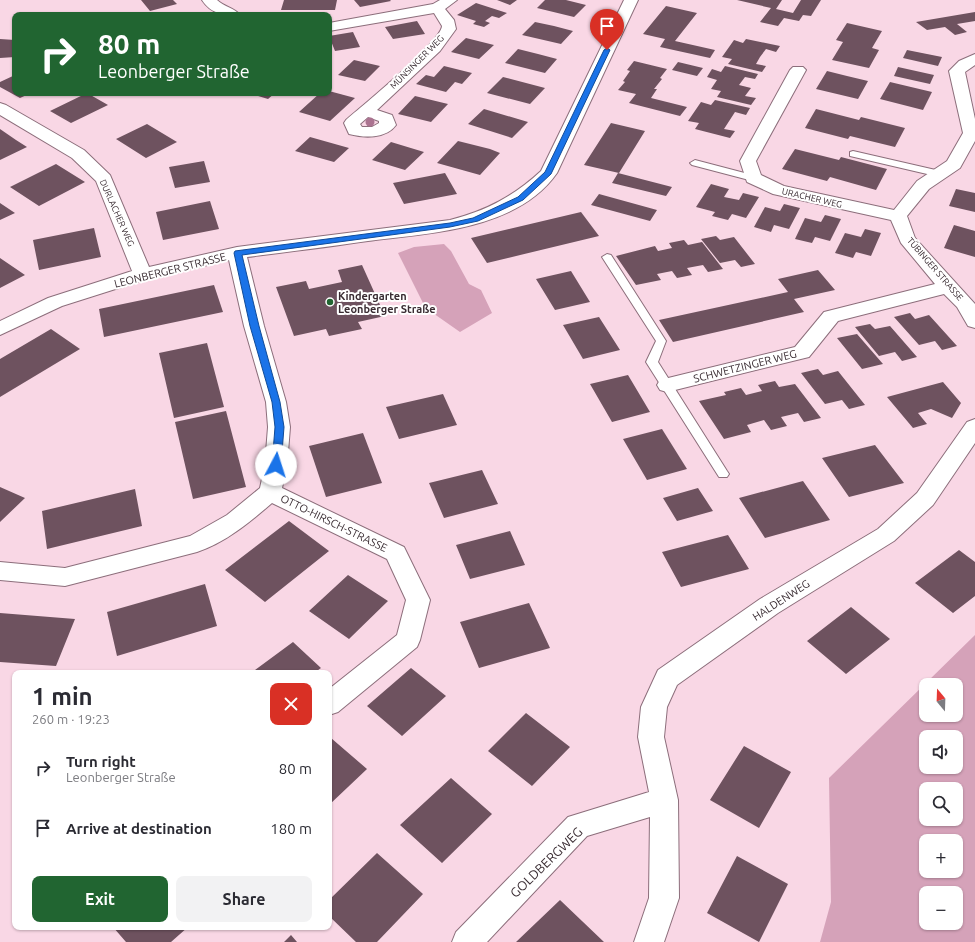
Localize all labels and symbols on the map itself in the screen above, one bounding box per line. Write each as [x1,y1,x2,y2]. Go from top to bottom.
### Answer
pin [590,9,624,50]
street label: MÜNSINGER WEG [388,33,446,91]
street label: DURLACHER WEG [98,178,136,248]
street label: URACHER WEG [781,186,843,210]
street label: TÜBINGER STRASSE [905,235,965,303]
street label: LEONBERGER STRASSE [113,250,227,290]
place label: Kindergarten Leonberger Straße [338,290,436,315]
marker: Kindergarten Leonberger Straße [325,297,335,307]
street label: SCHWETZINGER WEG [692,347,798,385]
position arrow [255,444,297,486]
street label: OTTO-HIRSCH-STRASSE [279,492,389,554]
street label: HALDENWEG [750,577,812,623]
north arrow [919,678,963,722]
street label: GOLDBERGWEG [507,824,585,900]

